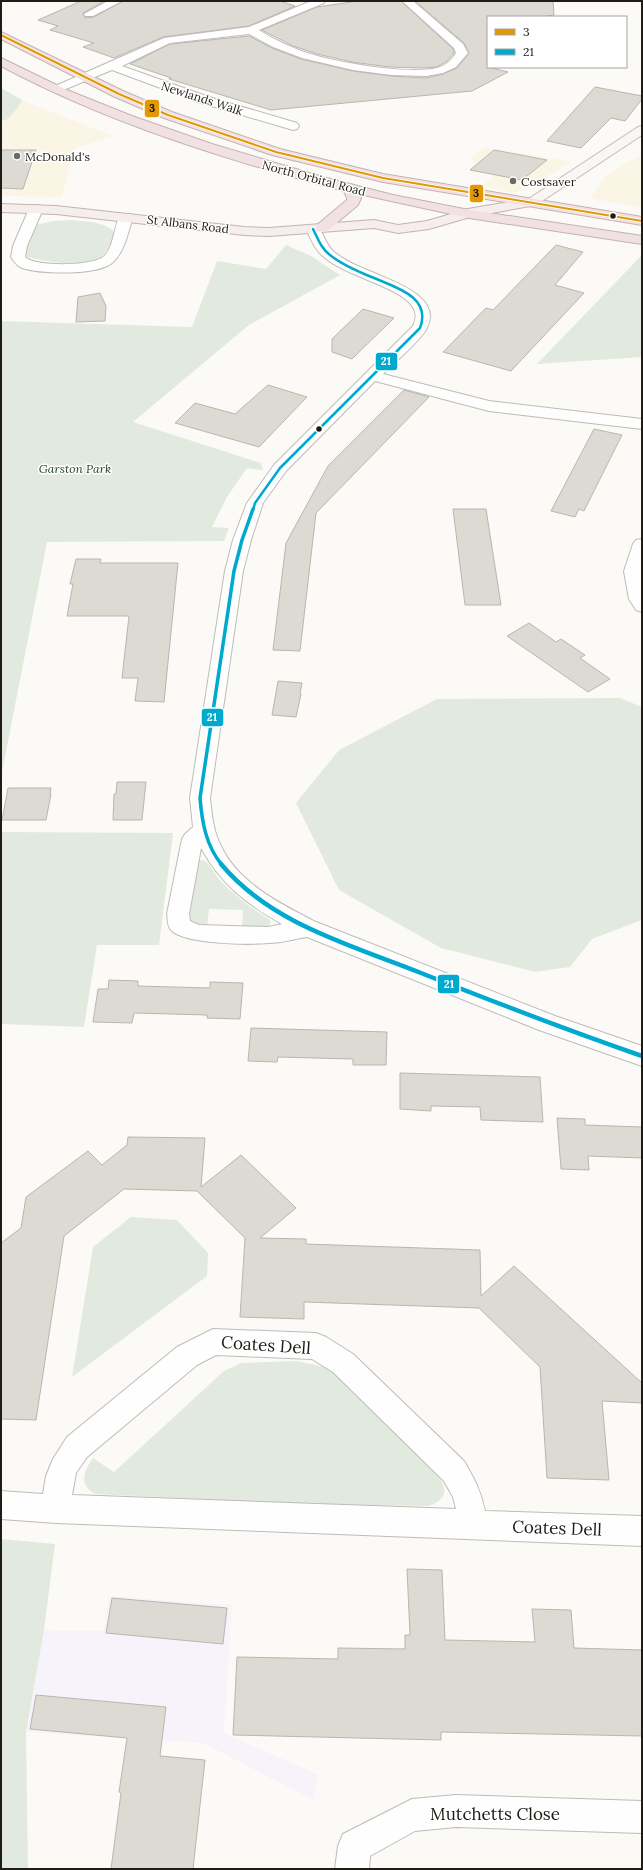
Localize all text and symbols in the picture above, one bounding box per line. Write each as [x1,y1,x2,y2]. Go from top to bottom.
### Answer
legend [487,16,627,68]
text: 3 [523,24,530,39]
text: 21 [523,44,534,59]
street label: Newlands Walk [159,78,245,118]
line badge: 3 [144,99,160,118]
text: 3 [149,101,155,115]
place label: McDonald's [25,149,90,164]
marker: McDonald's [12,151,22,161]
street label: North Orbital Road [261,157,367,199]
place label: Costsaver [521,174,577,189]
marker: Costsaver [508,176,518,186]
line badge: 3 [469,184,484,203]
text: 3 [473,186,479,200]
unlabelled marker [608,211,618,221]
street label: St Albans Road [146,212,230,236]
line badge: 21 [375,352,398,371]
text: 21 [381,354,392,368]
unlabelled marker [314,424,324,434]
park label: Garston Park [39,461,111,476]
line badge: 21 [201,708,224,727]
text: 21 [207,710,218,724]
line badge: 21 [437,974,460,994]
text: 21 [444,977,455,991]
street label: Coates Dell [220,1331,312,1359]
street label: Coates Dell [512,1515,603,1541]
street label: Mutchetts Close [430,1803,560,1825]

